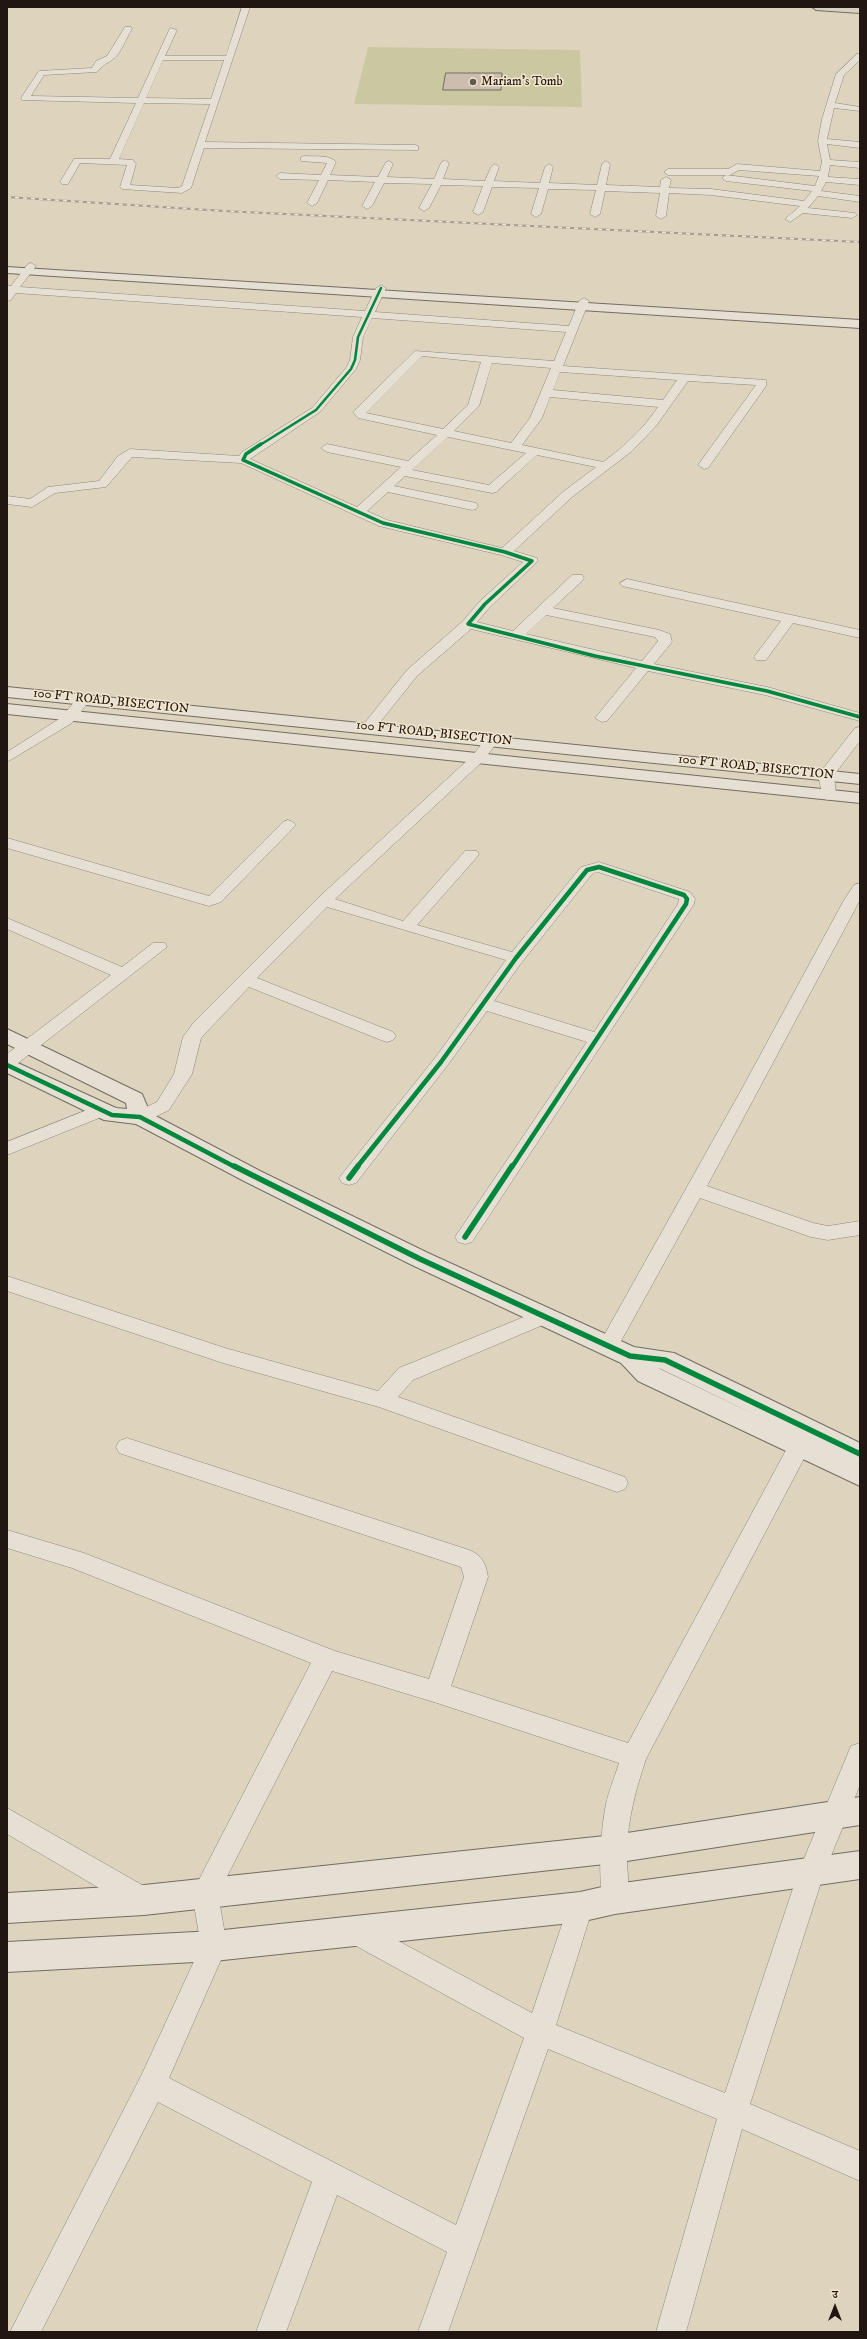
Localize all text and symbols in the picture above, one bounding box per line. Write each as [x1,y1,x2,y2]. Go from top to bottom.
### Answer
place label: Mariam's Tomb [481,74,563,90]
marker: Mariam's Tomb [468,77,478,87]
street label: 100 FT ROAD, BISECTION [32,686,190,718]
street label: 100 FT ROAD, BISECTION [355,718,513,750]
street label: 100 FT ROAD, BISECTION [677,752,835,784]
north arrow [815,2287,855,2327]
text: उ [832,2288,838,2302]

